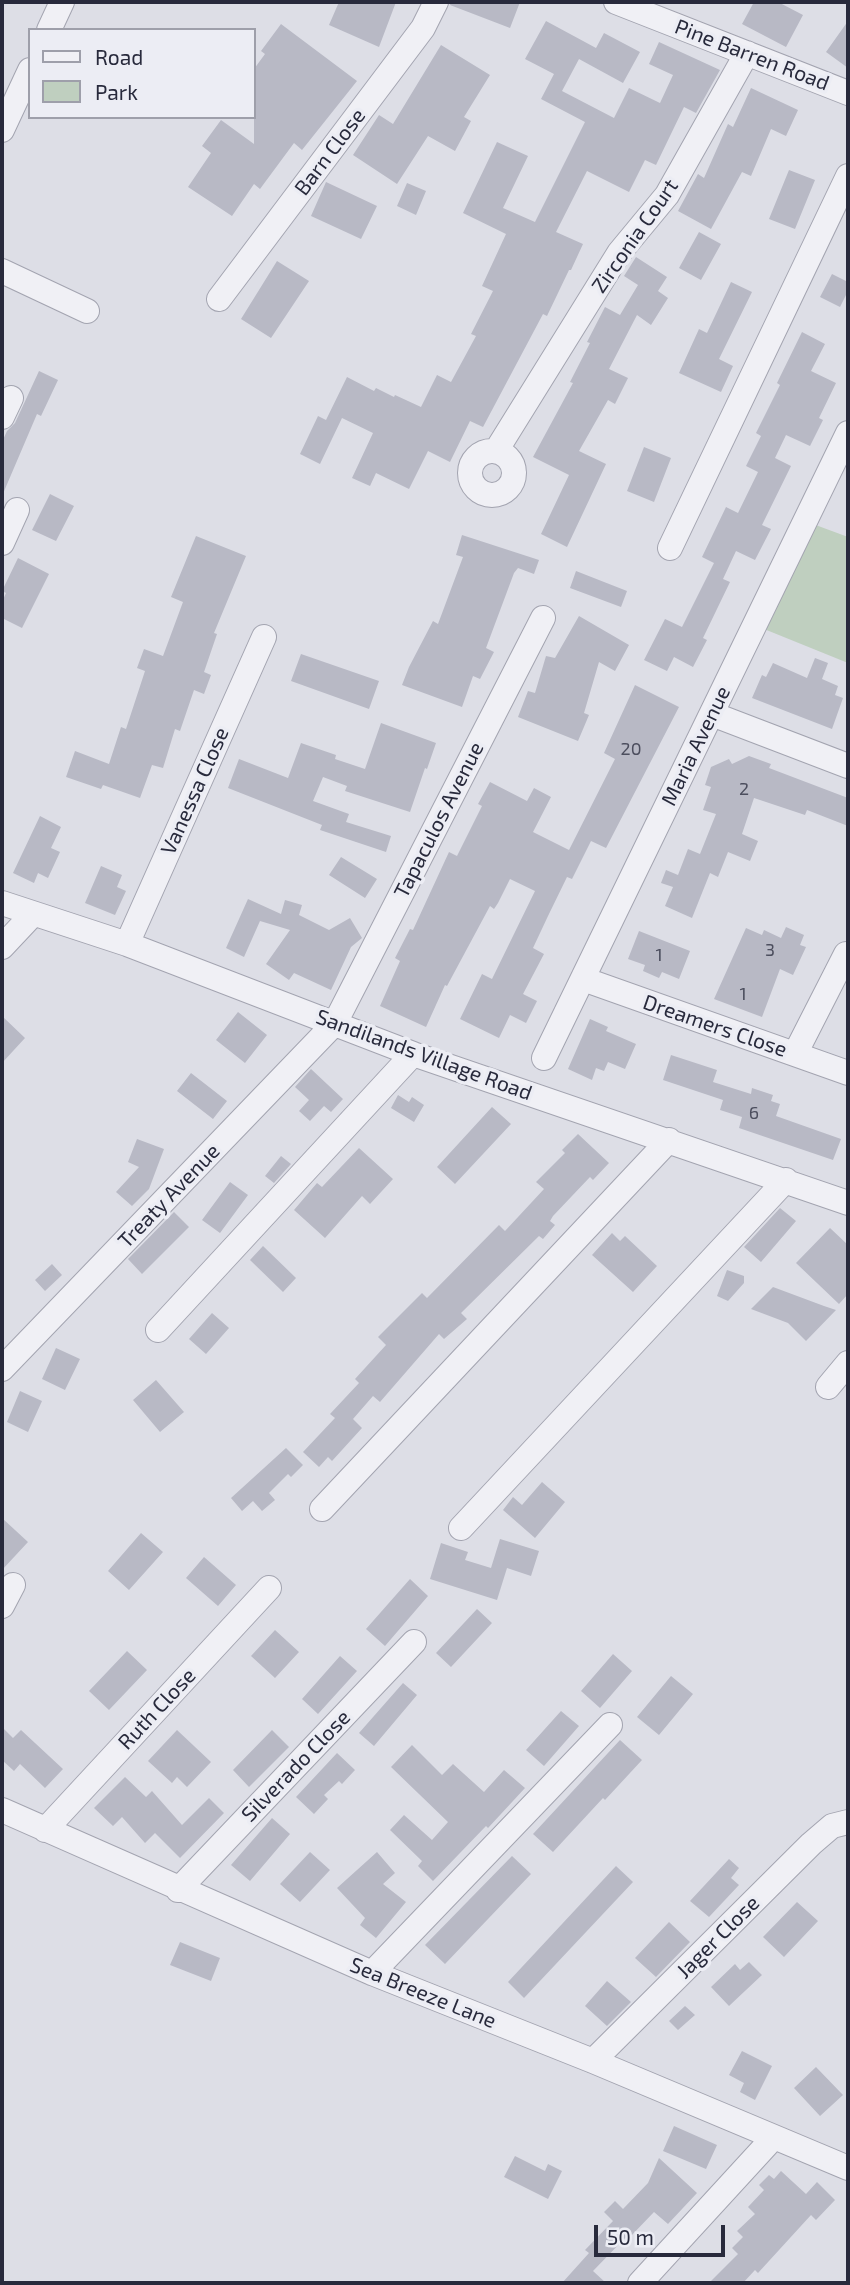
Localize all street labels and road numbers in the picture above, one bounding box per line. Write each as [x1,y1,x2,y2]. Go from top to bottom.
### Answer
street label: Pine Barren Road [671,14,833,96]
street label: Barn Close [289,104,371,200]
street label: Zirconia Court [586,174,684,298]
street label: Maria Avenue [656,682,736,810]
street label: Vanessa Close [156,723,234,859]
street label: Tapaculos Avenue [389,738,489,902]
street label: Dreamers Close [640,990,790,1062]
street label: Sandilands Village Road [313,1004,535,1106]
street label: Treaty Avenue [113,1139,225,1253]
street label: Ruth Close [113,1663,201,1755]
street label: Silverado Close [236,1705,356,1827]
street label: Jager Close [671,1890,765,1984]
street label: Sea Breeze Lane [346,1952,500,2034]

